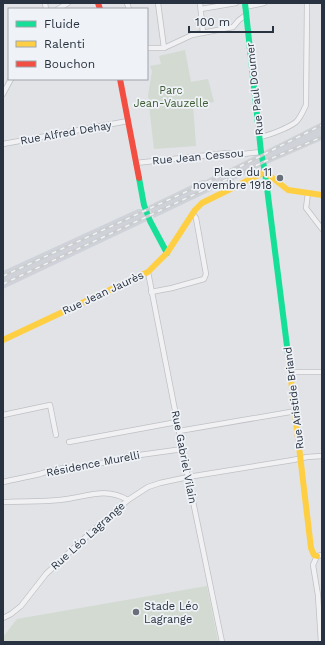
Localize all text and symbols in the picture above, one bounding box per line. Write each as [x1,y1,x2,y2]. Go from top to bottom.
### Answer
legend [8,8,148,80]
scale bar [189,8,273,34]
text: 100 m [195,15,230,29]
text: Fluide [44,17,80,31]
text: Ralenti [44,37,85,51]
street label: Rue Paul Doumer [244,41,266,136]
text: Bouchon [44,57,95,71]
park label: Parc Jean-Vauzelle [133,84,209,110]
street label: Rue Alfred Dehay [19,119,113,147]
street label: Rue Jean Cessou [152,147,244,167]
place label: Place du 11 novembre 1918 [193,166,272,192]
marker: Place du 11 novembre 1918 [275,173,285,183]
street label: Rue Jean Jaurès [60,268,146,318]
street label: Rue Aristide Briand [281,346,307,450]
street label: Rue Gabriel Vilain [169,409,199,505]
street label: Résidence Murelli [45,449,141,479]
street label: Rue Léo Lagrange [48,499,128,573]
place label: Stade Léo Lagrange [144,600,198,626]
marker: Stade Léo Lagrange [131,607,141,617]

